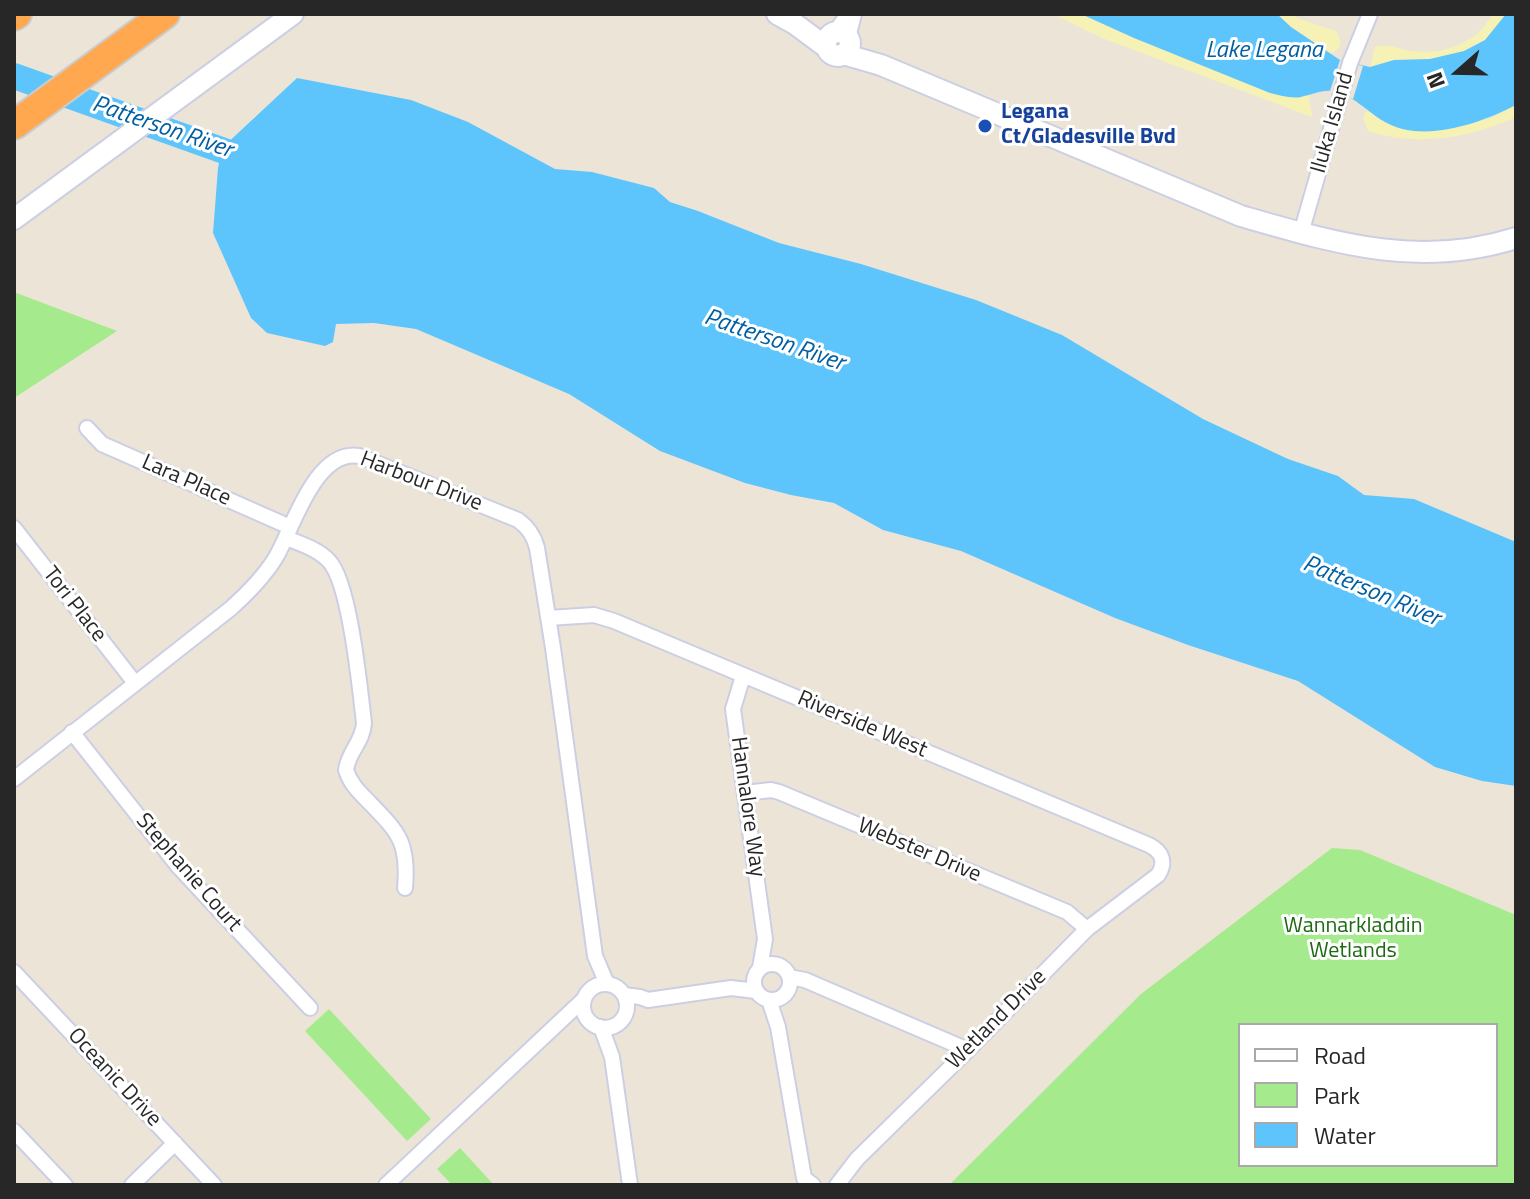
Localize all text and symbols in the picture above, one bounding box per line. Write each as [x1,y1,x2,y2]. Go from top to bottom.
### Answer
north arrow [1418,32,1498,112]
water label: Lake Legana [1205,37,1323,65]
text: N [1417,67,1454,93]
street label: Iluka Island [1306,70,1360,176]
water label: Patterson River [88,91,236,165]
place label: Legana Ct/Gladesville Bvd [1001,100,1176,152]
marker: Legana Ct/Gladesville Bvd [976,117,994,135]
water label: Patterson River [700,304,848,378]
street label: Harbour Drive [356,447,486,517]
street label: Lara Place [137,450,235,512]
water label: Patterson River [1298,550,1444,634]
street label: Tori Place [36,562,112,648]
street label: Riverside West [793,686,931,764]
street label: Hannalore Way [724,735,770,879]
street label: Stephanie Court [130,809,246,937]
street label: Webster Drive [853,813,985,889]
park label: Wannarkladdin Wetlands [1284,914,1422,966]
street label: Wetland Drive [942,965,1052,1075]
street label: Oceanic Drive [62,1023,166,1133]
legend [1238,1023,1498,1167]
text: Road [1314,1037,1366,1073]
text: Park [1314,1077,1360,1113]
text: Water [1314,1117,1376,1153]

